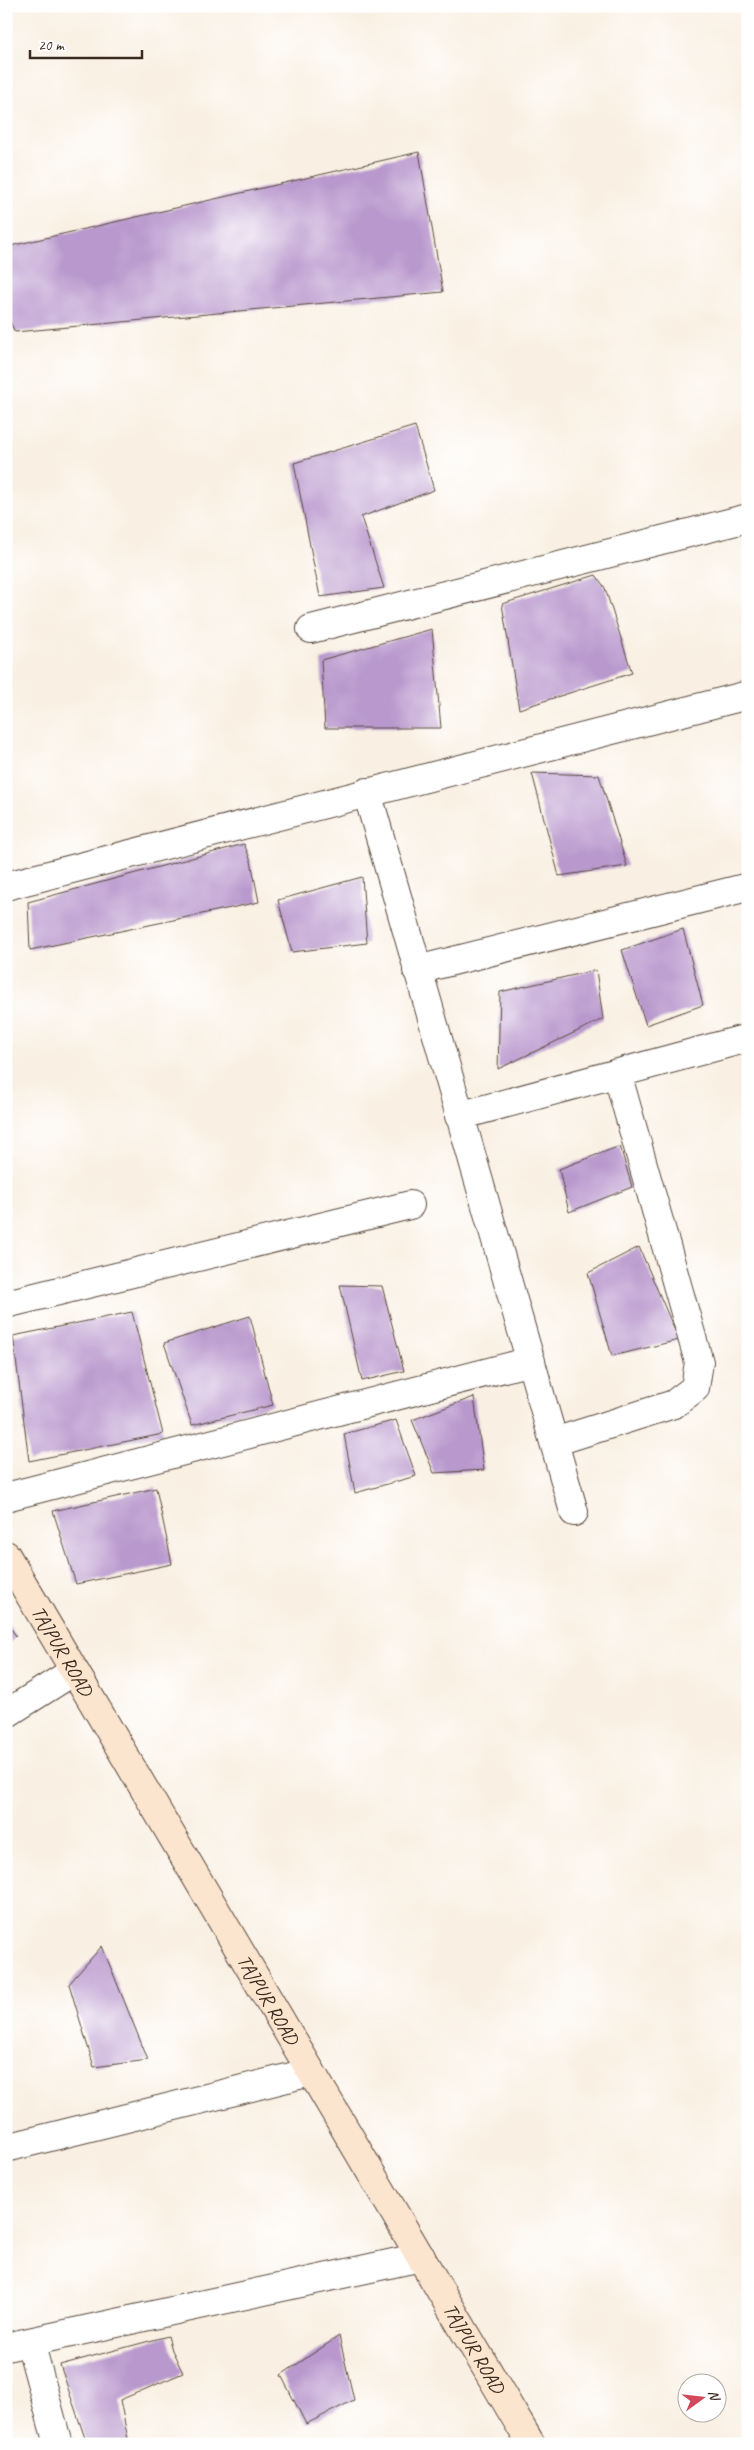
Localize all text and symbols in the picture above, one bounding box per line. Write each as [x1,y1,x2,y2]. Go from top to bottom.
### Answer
scale bar [30,28,142,60]
text: 20 m [38,36,65,55]
street label: TAJPUR ROAD [26,1601,100,1702]
street label: TAJPUR ROAD [232,1950,305,2051]
street label: TAJPUR ROAD [438,2299,511,2400]
north arrow [676,2372,726,2422]
text: N [705,2388,724,2403]

